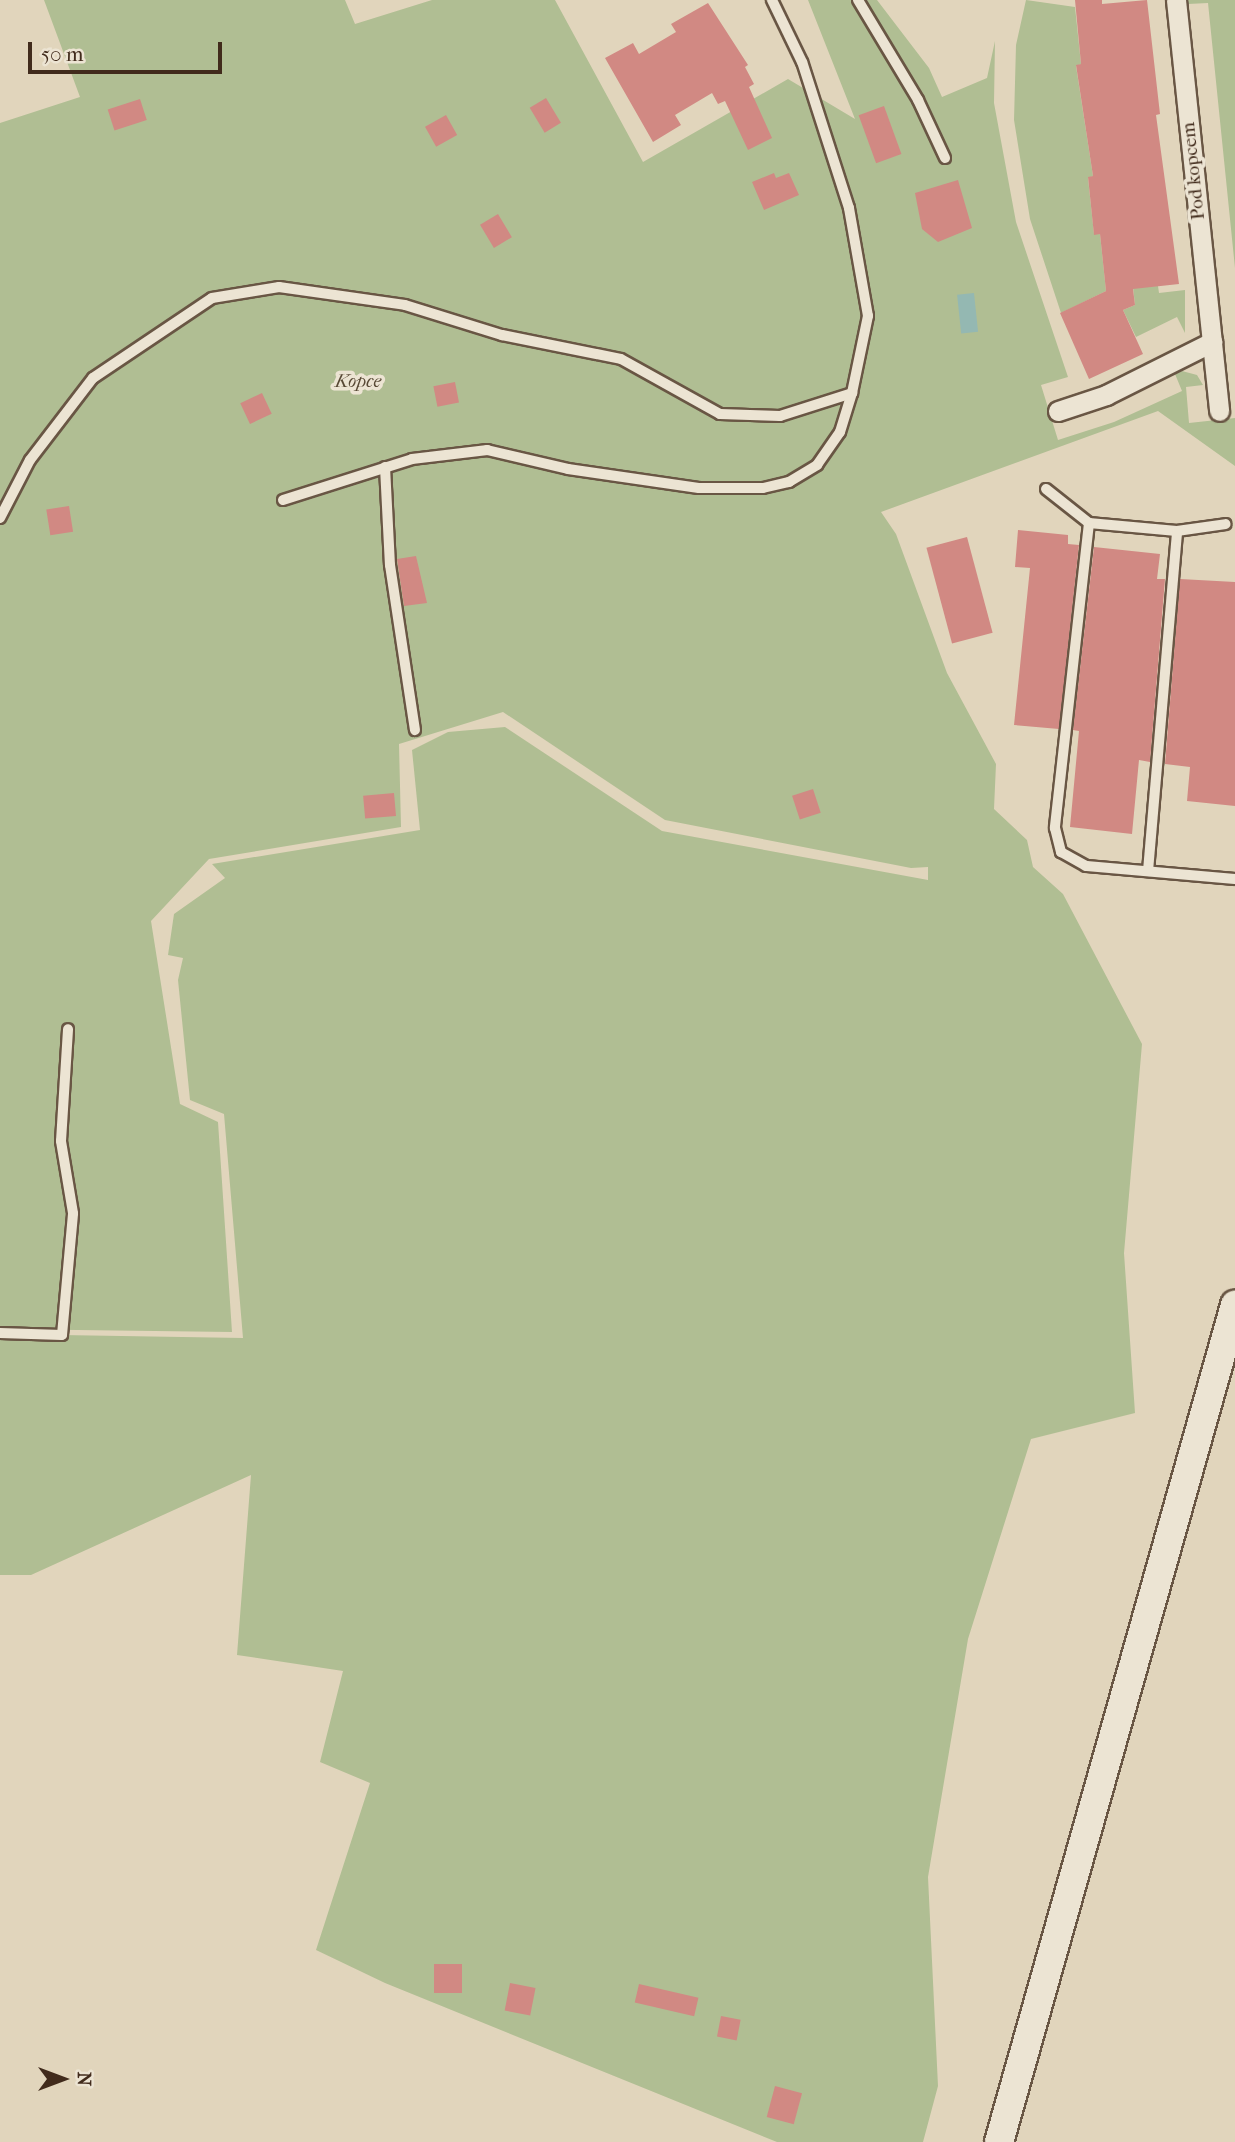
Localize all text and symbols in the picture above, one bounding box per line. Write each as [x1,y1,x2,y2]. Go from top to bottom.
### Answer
scale bar [32,28,226,72]
text: 50 m [41,42,84,66]
street label: Pod kopcem [1178,121,1210,221]
park label: Kopce [335,371,381,393]
north arrow [28,2044,98,2114]
text: N [73,2072,95,2086]

